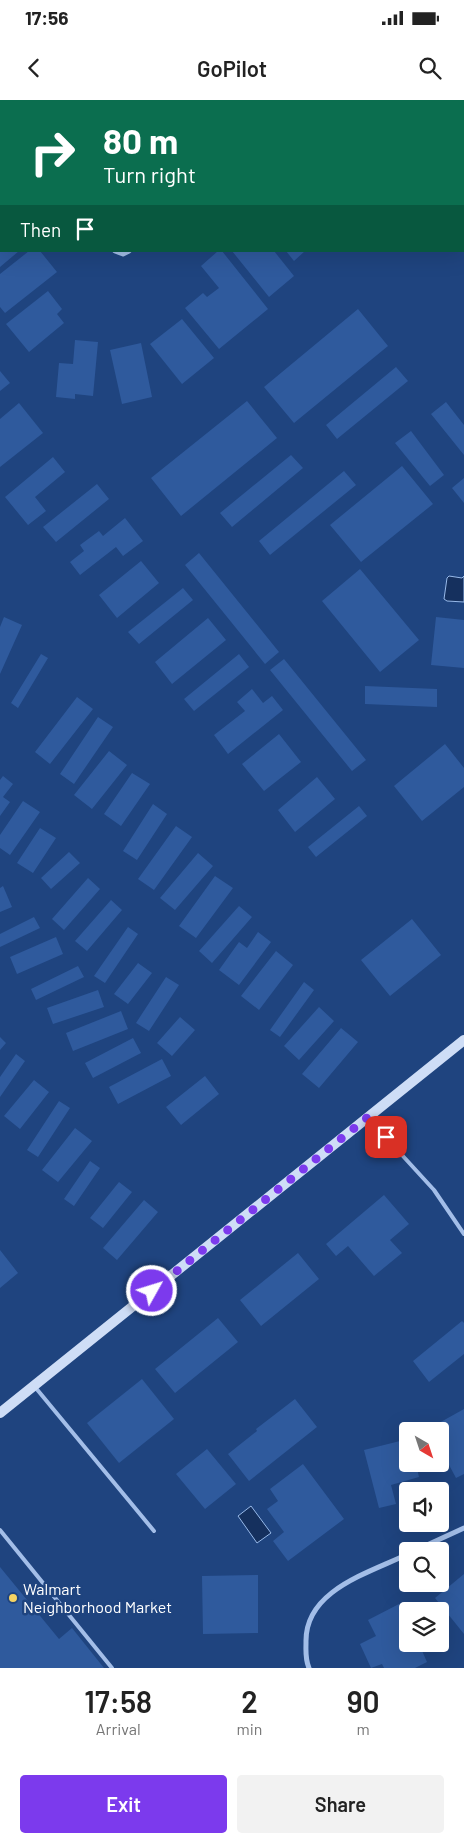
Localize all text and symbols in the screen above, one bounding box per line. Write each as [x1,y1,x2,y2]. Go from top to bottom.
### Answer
text: 17:56 [25,6,69,29]
icon: back [20,54,48,82]
icon: search [416,54,444,82]
text: GoPilot [197,55,267,81]
text: 80 m [103,119,178,161]
icon: right [20,120,85,185]
text: Turn right [103,161,196,187]
icon: arrive [71,215,99,243]
text: Then [20,218,61,241]
pin [365,1116,407,1158]
icon: arrive [372,1123,400,1151]
position arrow [125,1264,177,1316]
north arrow [399,1422,449,1472]
map controls [399,1422,449,1652]
button: sound [399,1482,449,1532]
button: search [399,1542,449,1592]
place label: Walmart Neighborhood Market [23,1579,172,1616]
marker: Walmart Neighborhood Market [7,1592,19,1604]
button: layers [399,1602,449,1652]
text: 17:58 [84,1683,152,1719]
text: 2 [241,1683,258,1719]
text: 90 [347,1683,380,1719]
text: Arrival [96,1719,141,1738]
text: min [236,1719,262,1738]
text: m [357,1719,370,1738]
button: Exit [20,1775,227,1833]
button: Share [237,1775,444,1833]

